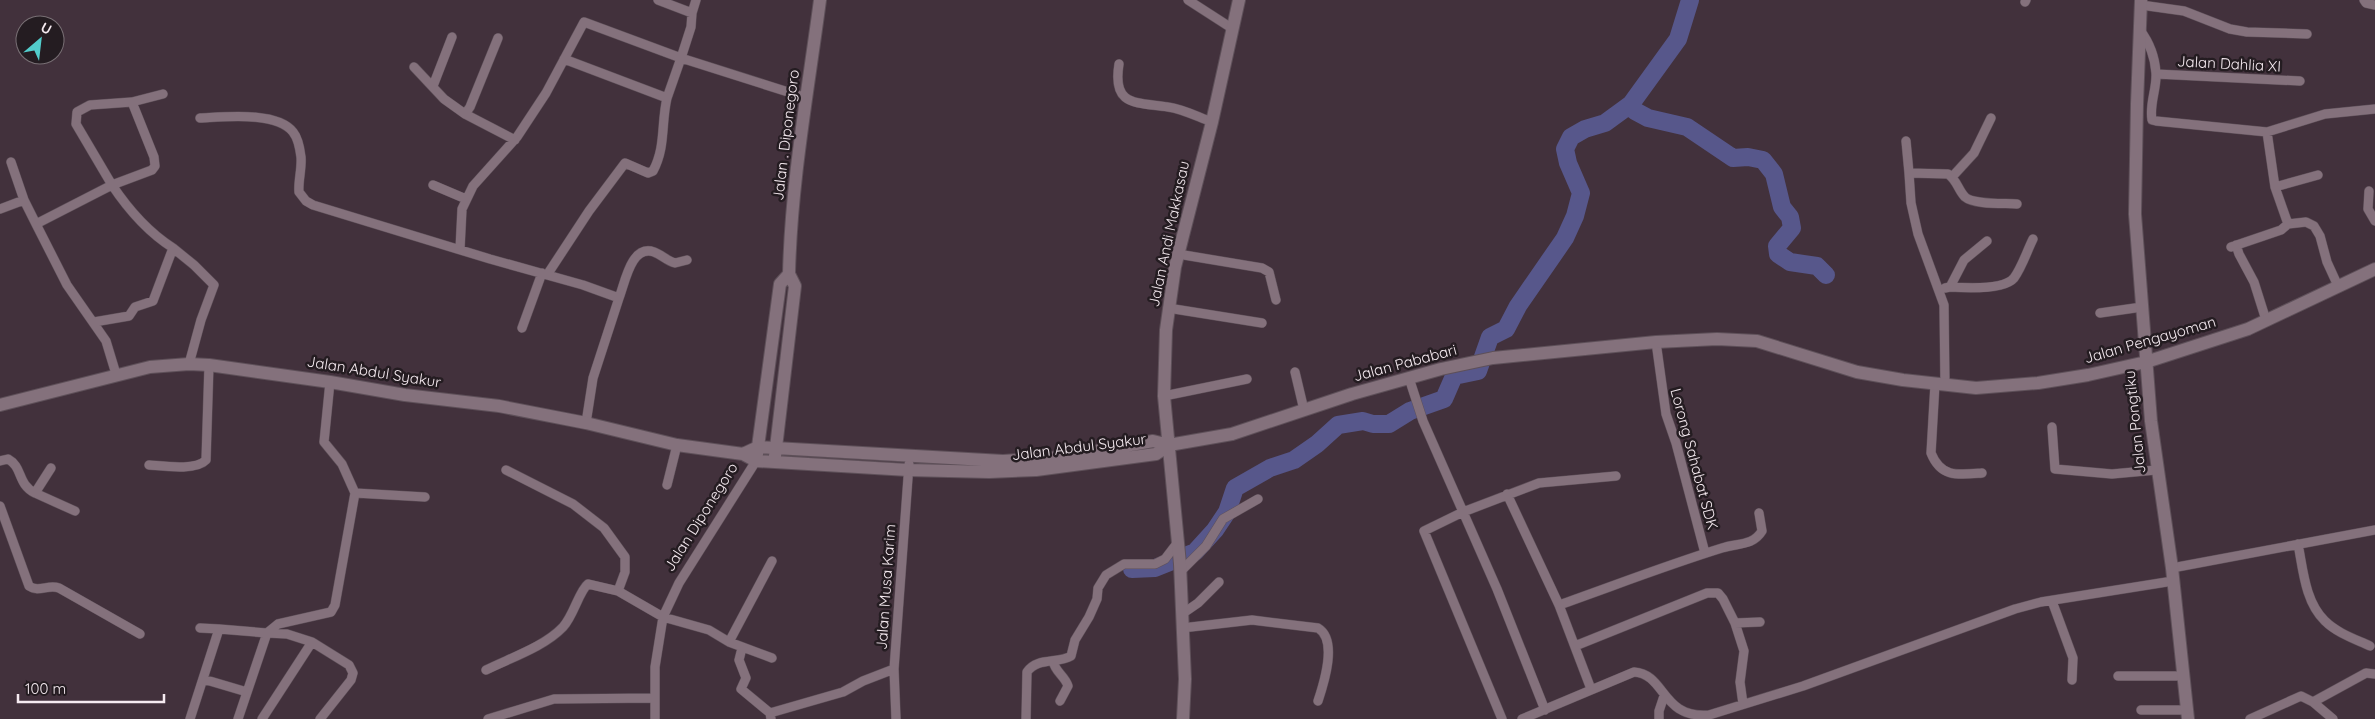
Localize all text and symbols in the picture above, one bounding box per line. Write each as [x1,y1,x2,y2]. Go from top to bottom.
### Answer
north arrow [15,15,65,65]
text: U [38,18,55,39]
street label: Jalan Dahlia XI [2177,51,2281,76]
street label: Jalan . Diponegoro [768,68,803,201]
street label: Jalan Andi Makkasau [1144,159,1193,309]
street label: Jalan Pengayoman [2082,312,2218,367]
street label: Jalan Pababari [1351,340,1459,385]
street label: Jalan Abdul Syakur [306,352,443,392]
street label: Jalan Pongtiku [2120,370,2149,475]
street label: Lorong Sahabat SDK [1666,386,1722,532]
street label: Jalan Abdul Syakur [1011,429,1148,464]
street label: Jalan Diponegoro [659,459,742,575]
street label: Jalan Musa Karim [872,523,899,651]
scale bar [18,672,164,704]
text: 100 m [25,679,66,698]

